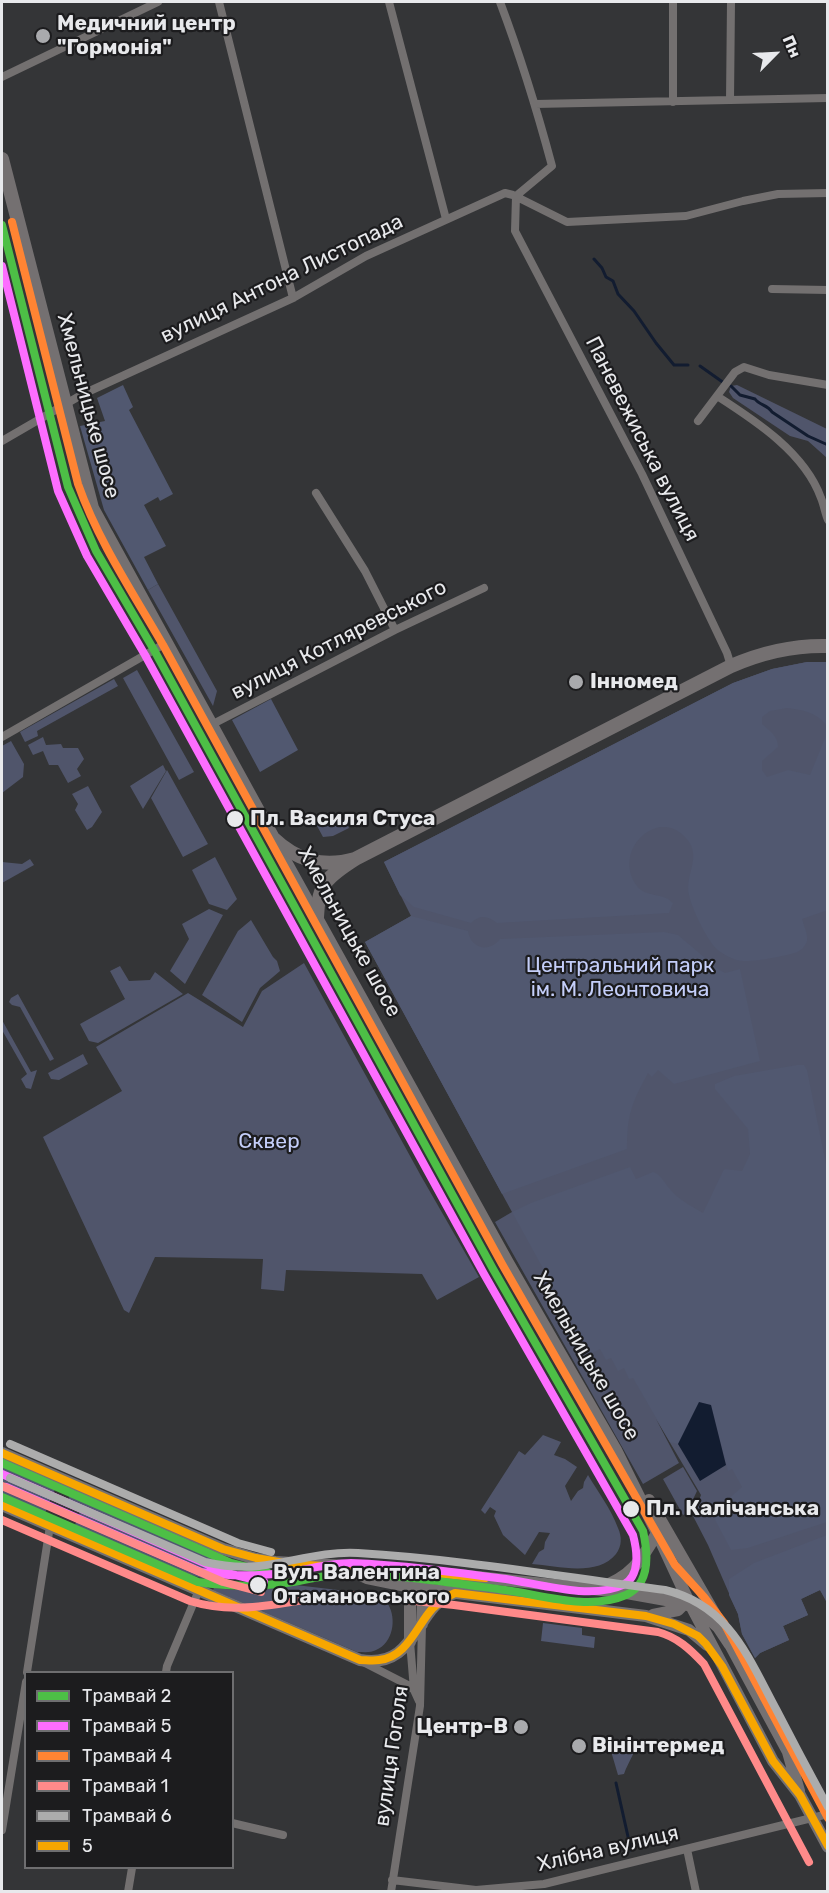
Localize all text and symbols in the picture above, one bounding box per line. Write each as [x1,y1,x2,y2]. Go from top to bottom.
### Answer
place label: Медичний центр "Гормонія" [57,11,236,61]
north arrow [745,24,805,84]
marker: Медичний центр "Гормонія" [34,27,52,45]
text: Пн [779,32,805,60]
street label: вулиця Антона Листопада [157,209,407,349]
street label: Хмельницьке шосе [51,311,125,501]
street label: Паневежиська вулиця [579,332,705,546]
street label: вулиця Котляревського [227,575,451,705]
place label: Інномед [590,669,678,695]
marker: Інномед [567,673,585,691]
place label: Пл. Василя Стуса [250,806,436,832]
marker: Пл. Василя Стуса [225,809,245,829]
street label: Хмельницьке шосе [292,843,406,1021]
park label: Центральний парк ім. М. Леонтовича [526,953,714,1003]
park label: Сквер [238,1129,300,1155]
street label: Хмельницьке шосе [527,1267,645,1445]
place label: Пл. Калічанська [646,1496,819,1522]
marker: Пл. Калічанська [621,1499,641,1519]
place label: Вул. Валентина Отамановського [273,1560,450,1610]
marker: Вул. Валентина Отамановського [248,1575,268,1595]
legend [24,1671,234,1869]
street label: вулиця Гоголя [370,1684,414,1828]
text: Трамвай 2 [82,1685,171,1707]
place label: Центр-В [416,1714,508,1740]
text: Трамвай 5 [82,1715,171,1737]
marker: Центр-В [512,1718,530,1736]
place label: Вінінтермед [592,1733,724,1759]
marker: Вінінтермед [570,1737,588,1755]
text: Трамвай 4 [82,1745,172,1767]
text: Трамвай 1 [82,1775,168,1797]
text: Трамвай 6 [82,1805,172,1827]
street label: Хлібна вулиця [535,1820,681,1878]
text: 5 [82,1835,93,1857]

